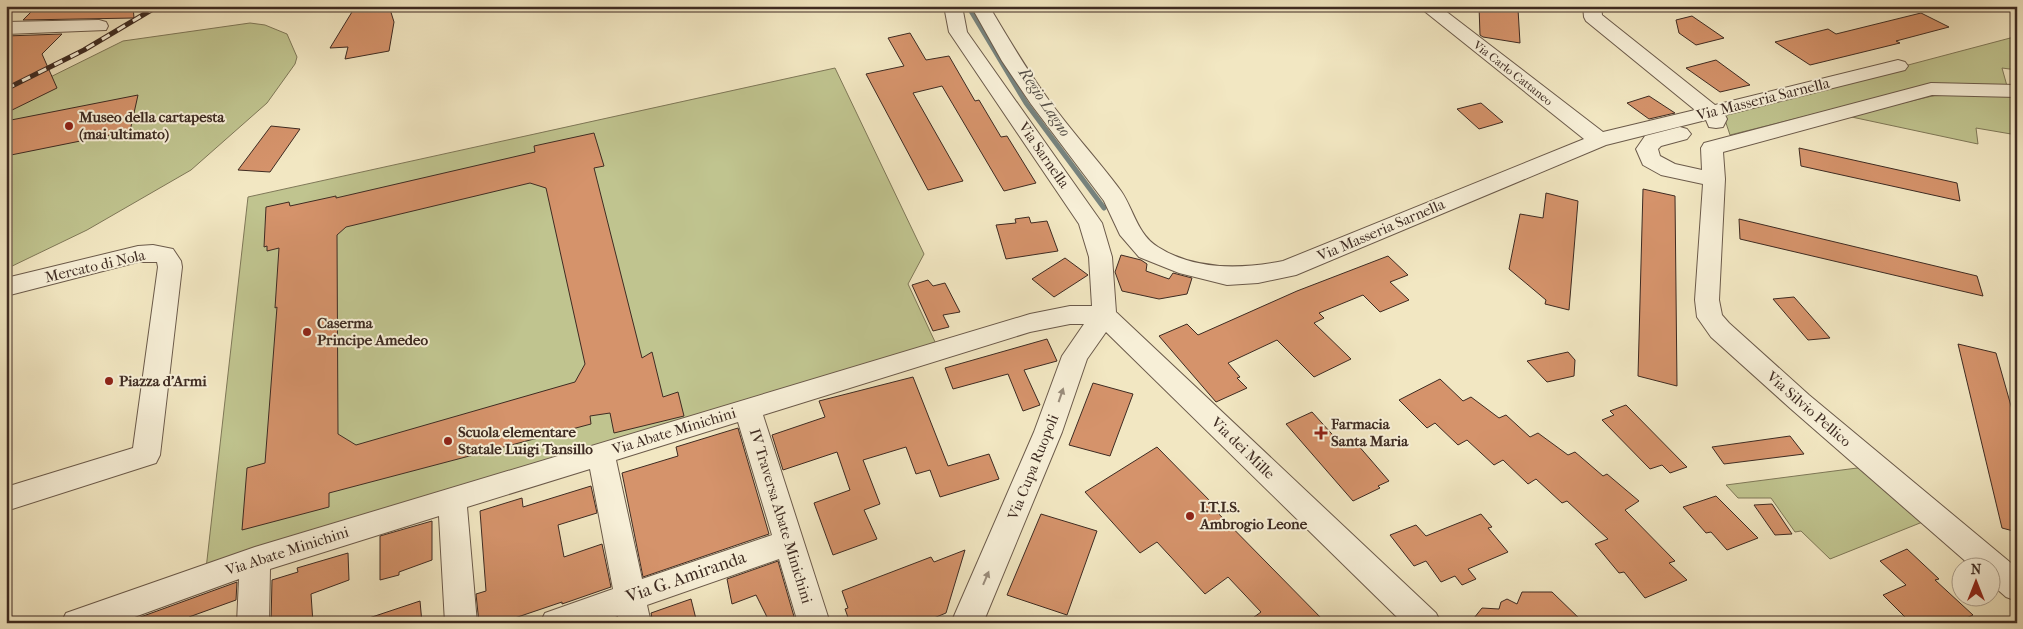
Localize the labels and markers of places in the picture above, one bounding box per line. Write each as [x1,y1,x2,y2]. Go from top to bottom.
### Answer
place label: Museo della cartapesta (mai ultimato) [78,108,226,143]
marker: Museo della cartapesta (mai ultimato) [63,120,75,132]
place label: Caserma Principe Amedeo [317,314,428,349]
marker: Caserma Principe Amedeo [301,326,313,338]
place label: Piazza d'Armi [119,372,207,390]
marker: Piazza d'Armi [103,375,115,387]
place label: Farmacia Santa Maria [1330,415,1409,450]
place label: Scuola elementare Statale Luigi Tansillo [458,423,593,458]
marker: Farmacia Santa Maria [1315,427,1327,439]
marker: Scuola elementare Statale Luigi Tansillo [442,435,454,447]
place label: I.T.I.S. Ambrogio Leone [1199,498,1308,533]
marker: I.T.I.S. Ambrogio Leone [1184,510,1196,522]

